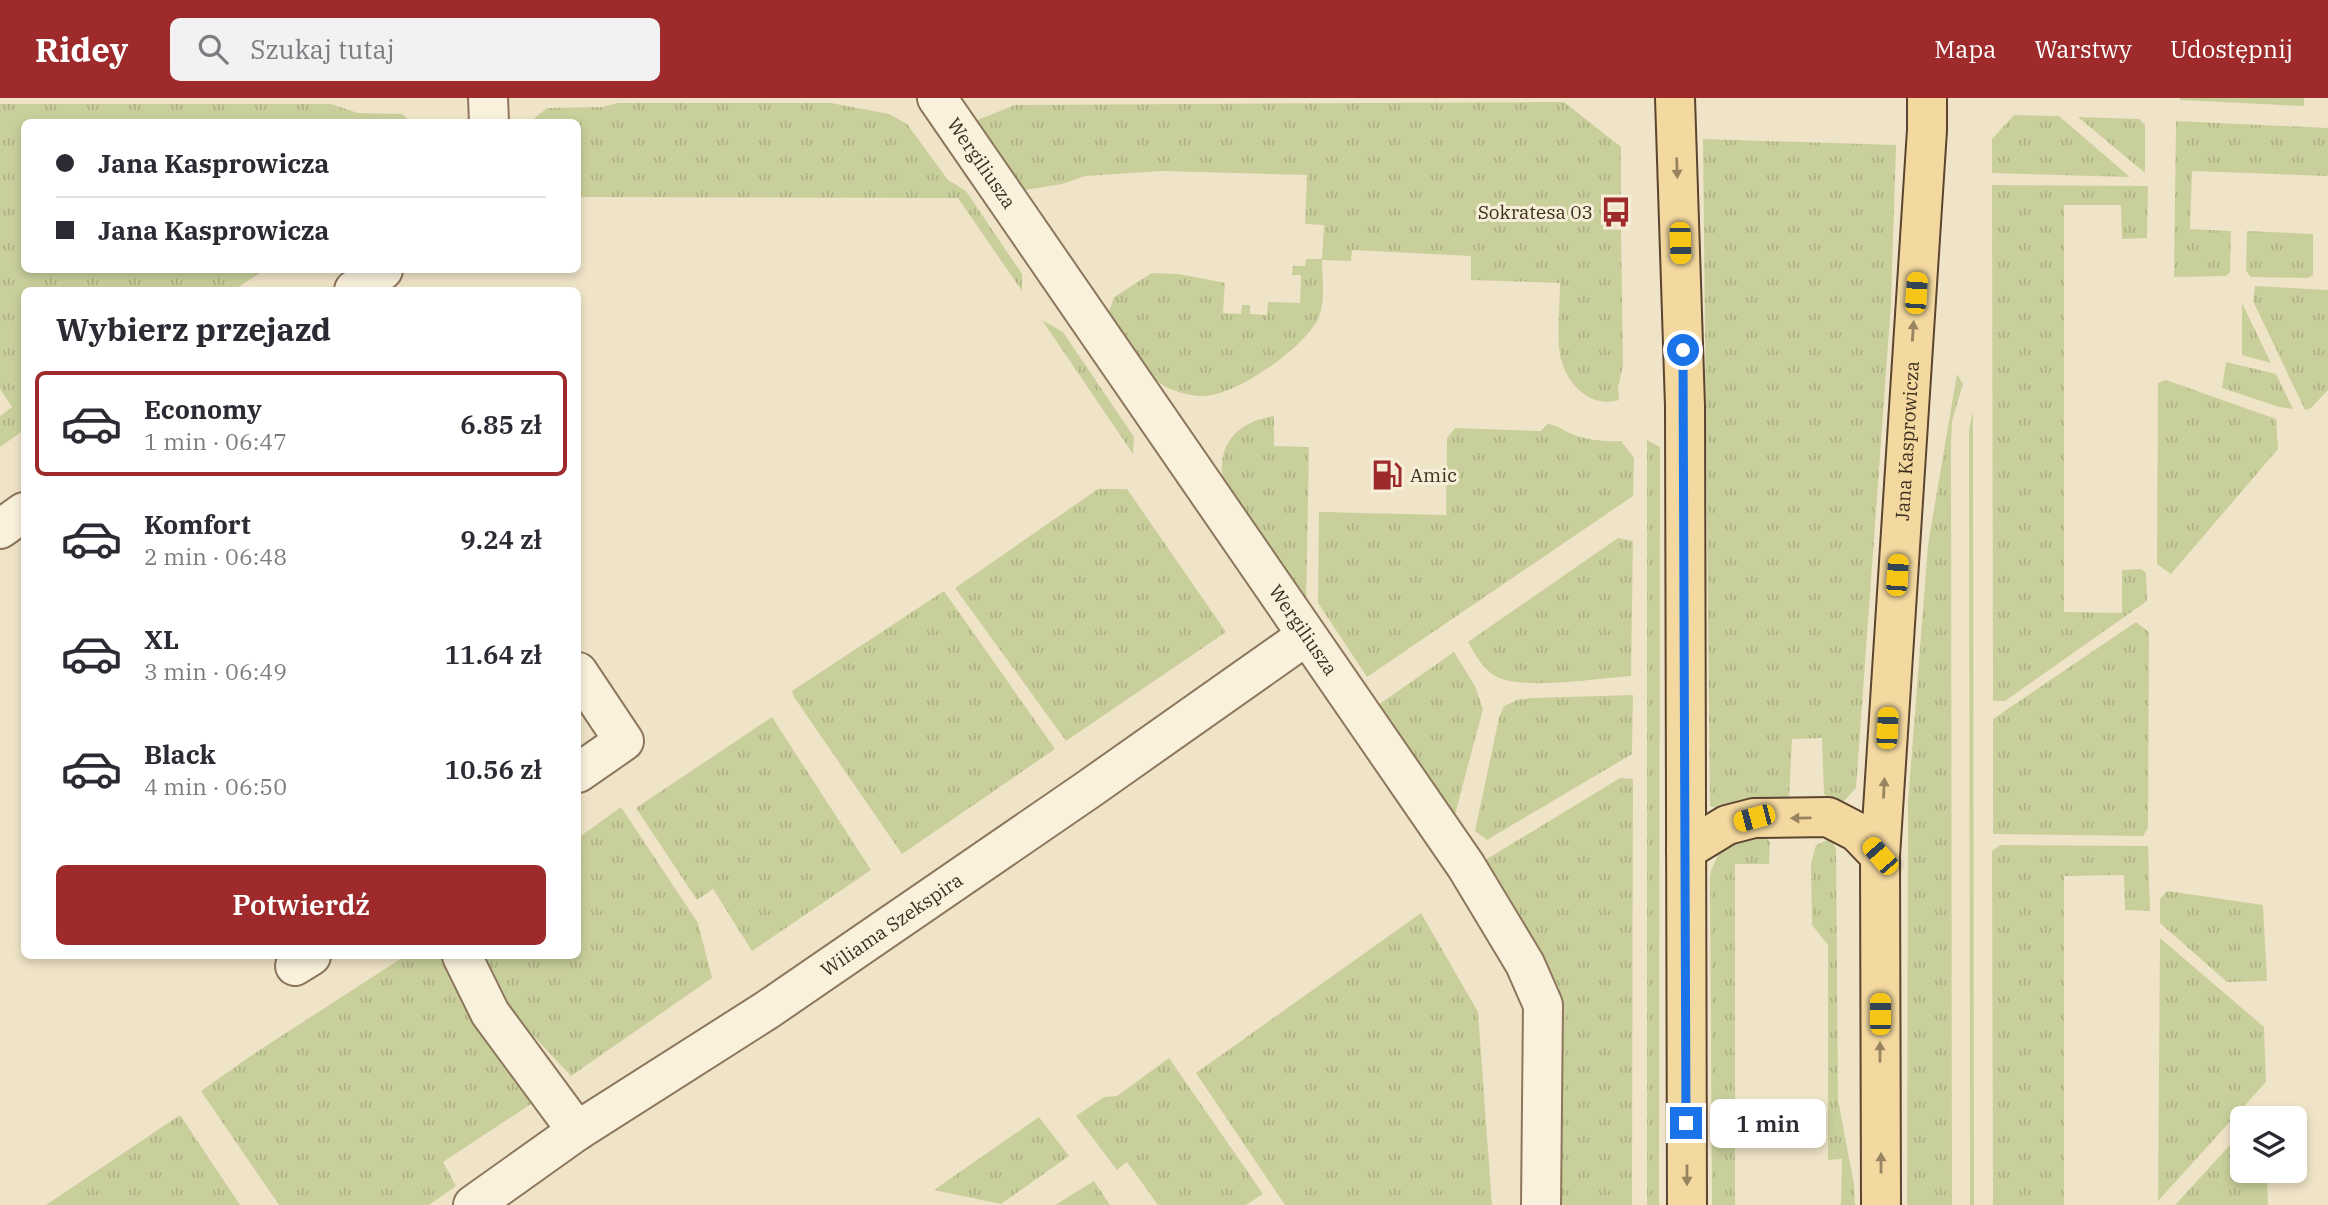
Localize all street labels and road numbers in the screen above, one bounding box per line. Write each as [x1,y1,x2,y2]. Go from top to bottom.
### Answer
street label: Wergiliusza [942,113,1021,213]
street label: Jana Kasprowicza [1890,360,1924,521]
street label: Wergiliusza [1264,580,1343,680]
street label: Wiliama Szekspira [816,867,967,982]

